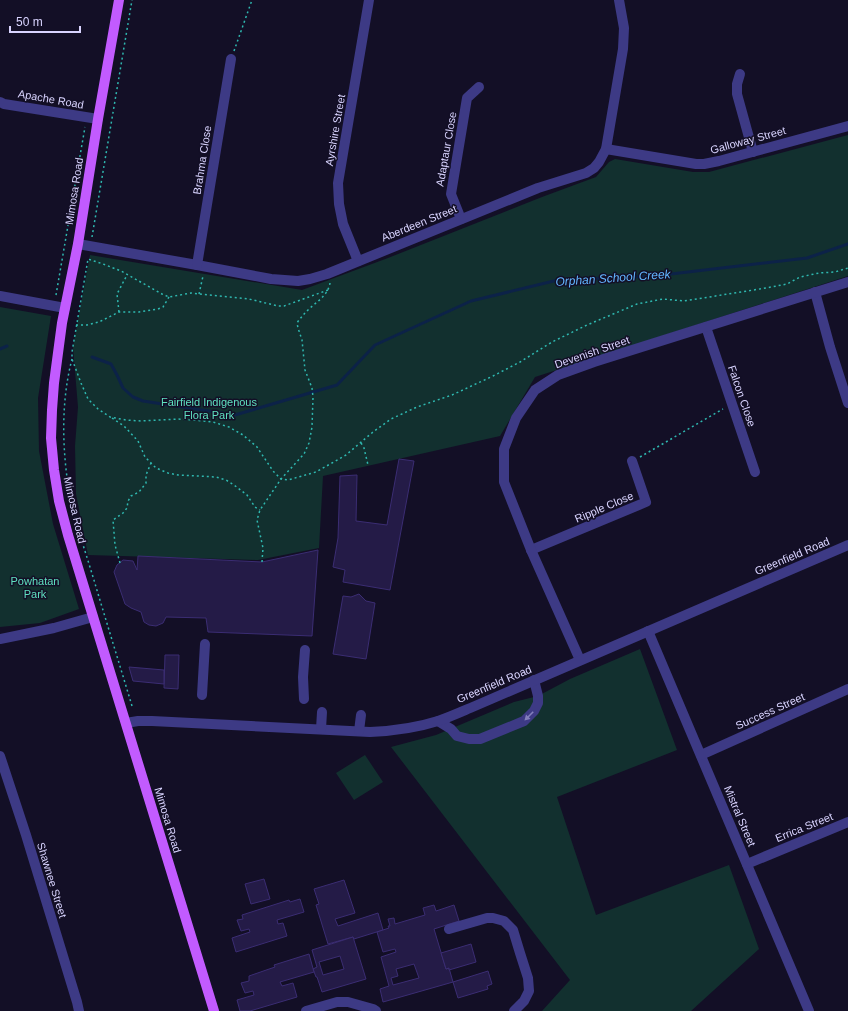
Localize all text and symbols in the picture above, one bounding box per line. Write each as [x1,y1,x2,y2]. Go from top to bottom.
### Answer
scale bar [10,8,80,34]
text: 50 m [16,15,43,29]
street label: Apache Road [17,87,85,111]
street label: Ayrshire Street [323,93,347,167]
street label: Adaptaur Close [434,111,458,187]
street label: Galloway Street [709,124,787,156]
street label: Brahma Close [191,125,213,195]
street label: Mimosa Road [63,157,85,225]
street label: Aberdeen Street [380,202,458,244]
water label: Orphan School Creek [555,267,672,289]
street label: Devenish Street [553,334,631,370]
street label: Falcon Close [726,364,758,428]
park label: Fairfield Indigenous Flora Park [161,396,257,421]
street label: Mimosa Road [62,476,88,544]
street label: Ripple Close [573,489,635,525]
street label: Greenfield Road [753,535,831,577]
park label: Powhatan Park [11,575,59,600]
street label: Greenfield Road [455,663,533,705]
street label: Success Street [734,690,806,732]
one-way arrow [524,711,534,721]
street label: Mistral Street [722,784,758,848]
street label: Mimosa Road [152,786,184,854]
street label: Errica Street [773,810,835,844]
street label: Shawnee Street [35,841,69,919]

